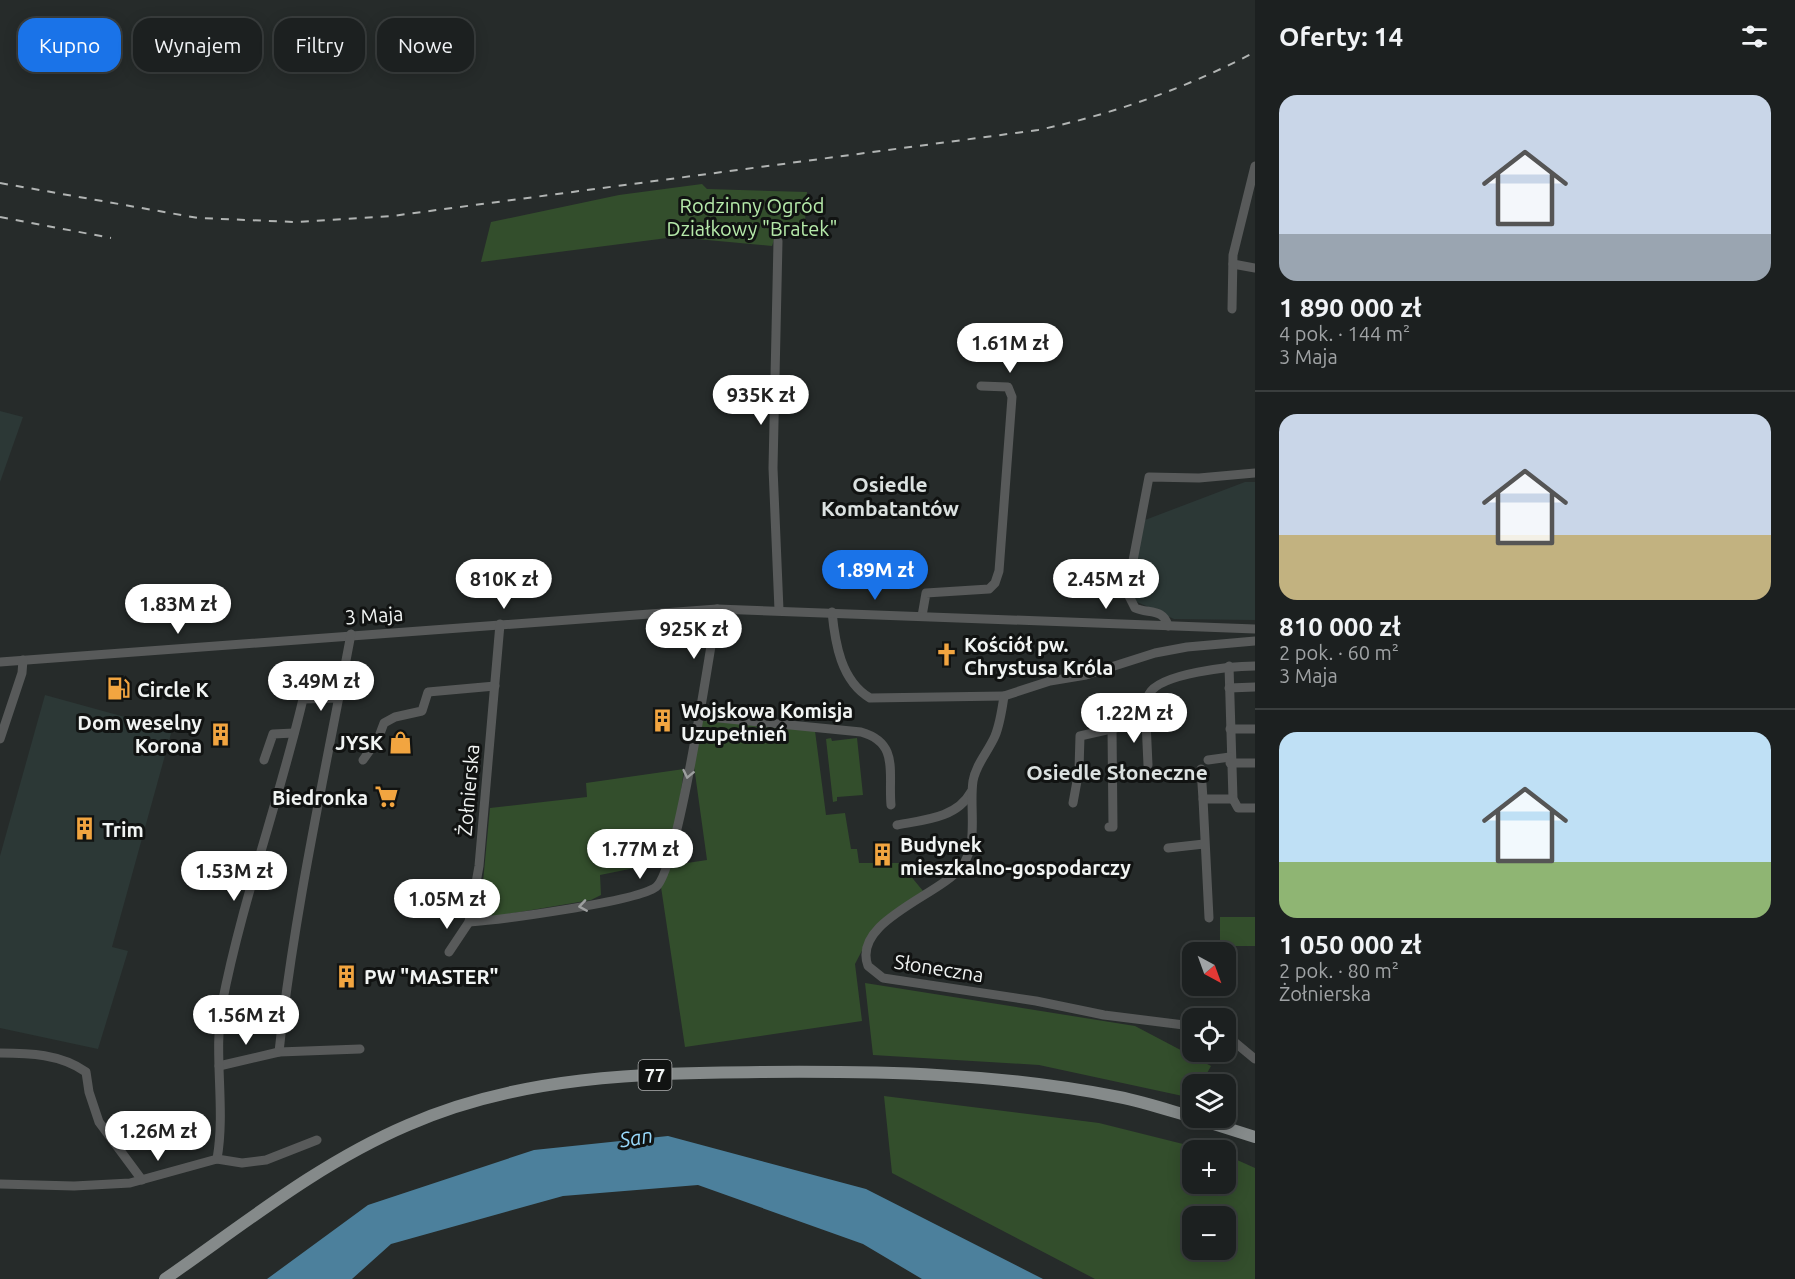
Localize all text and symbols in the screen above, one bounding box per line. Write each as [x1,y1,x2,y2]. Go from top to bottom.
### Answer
chip: Kupno [18,18,121,72]
chip: Wynajem [133,18,262,72]
chip: Filtry [274,18,365,72]
chip: Nowe [377,18,474,72]
icon: filters [1738,20,1771,53]
text: Oferty: 14 [1279,22,1403,51]
icon: home [1471,134,1579,242]
park label: Rodzinny Ogród Działkowy "Bratek" [667,194,837,240]
text: 1 890 000 zł [1279,293,1422,322]
text: 4 pok. · 144 m² [1279,322,1410,345]
pin: 1.61M zł [948,323,1072,374]
text: 1.61M zł [971,331,1049,354]
text: 3 Maja [1279,345,1338,368]
pin: 935K zł [706,375,816,426]
text: 935K zł [727,383,795,406]
icon: home [1471,453,1579,561]
district label: Osiedle Kombatantów [821,472,960,520]
pin: 1.89M zł [813,550,937,601]
text: 1.89M zł [836,558,914,581]
pin: 810K zł [449,559,559,610]
pin: 2.45M zł [1044,559,1168,610]
text: 810K zł [470,567,538,590]
text: 2.45M zł [1067,567,1145,590]
pin: 1.83M zł [116,584,240,635]
text: 1.83M zł [139,592,217,615]
street label: 3 Maja [344,601,404,629]
pin: 925K zł [639,609,749,660]
text: 810 000 zł [1279,612,1401,641]
text: 925K zł [660,617,728,640]
place label: Kościół pw. Chrystusa Króla [964,633,1113,679]
text: 2 pok. · 60 m² [1279,641,1399,664]
church icon: Kościół pw. Chrystusa Króla [933,642,959,668]
pin: 3.49M zł [259,661,383,712]
text: 3 Maja [1279,664,1338,687]
text: 3.49M zł [282,669,360,692]
fuel station icon: Circle K [106,676,132,702]
place label: Circle K [137,678,210,701]
pin: 1.22M zł [1072,693,1196,744]
place label: Wojskowa Komisja Uzupełnień [681,699,853,745]
text: 1.22M zł [1095,701,1173,724]
building icon: Wojskowa Komisja Uzupełnień [650,708,676,734]
place label: Dom weselny Korona [77,711,202,757]
building icon: Dom weselny Korona [207,721,233,747]
shop icon: JYSK [388,729,414,755]
place label: JYSK [335,731,384,754]
street label: Żołnierska [453,743,483,837]
district label: Osiedle Słoneczne [1026,760,1208,784]
one-way arrow [683,768,696,778]
icon: home [1471,771,1579,879]
supermarket icon: Biedronka [373,784,399,810]
place label: Biedronka [272,786,368,809]
building icon: Trim [71,816,97,842]
place label: Trim [102,818,144,841]
pin: 1.77M zł [578,829,702,880]
place label: Budynek mieszkalno-gospodarczy [900,833,1131,879]
text: 1.77M zł [601,837,679,860]
building icon: Budynek mieszkalno-gospodarczy [869,842,895,868]
pin: 1.53M zł [172,851,296,902]
text: 1.53M zł [195,859,273,882]
pin: 1.05M zł [385,879,509,930]
text: 1.05M zł [408,887,486,910]
one-way arrow [578,899,587,911]
text: 1 050 000 zł [1279,930,1422,959]
north arrow [1182,942,1236,996]
map controls [1182,942,1236,1260]
street label: Słoneczna [893,950,985,986]
text: 2 pok. · 80 m² [1279,959,1399,982]
building icon: PW "MASTER" [333,963,359,989]
place label: PW "MASTER" [364,965,499,988]
text: Żołnierska [1279,982,1371,1005]
pin: 1.56M zł [184,995,308,1046]
text: 1.56M zł [207,1003,285,1026]
button: locate [1182,1008,1236,1062]
road number: 77 [638,1060,672,1090]
button: layers [1182,1074,1236,1128]
pin: 1.26M zł [96,1111,220,1162]
text: 1.26M zł [119,1119,197,1142]
water label: San [617,1123,654,1152]
button: + [1182,1140,1236,1194]
button: − [1182,1206,1236,1260]

